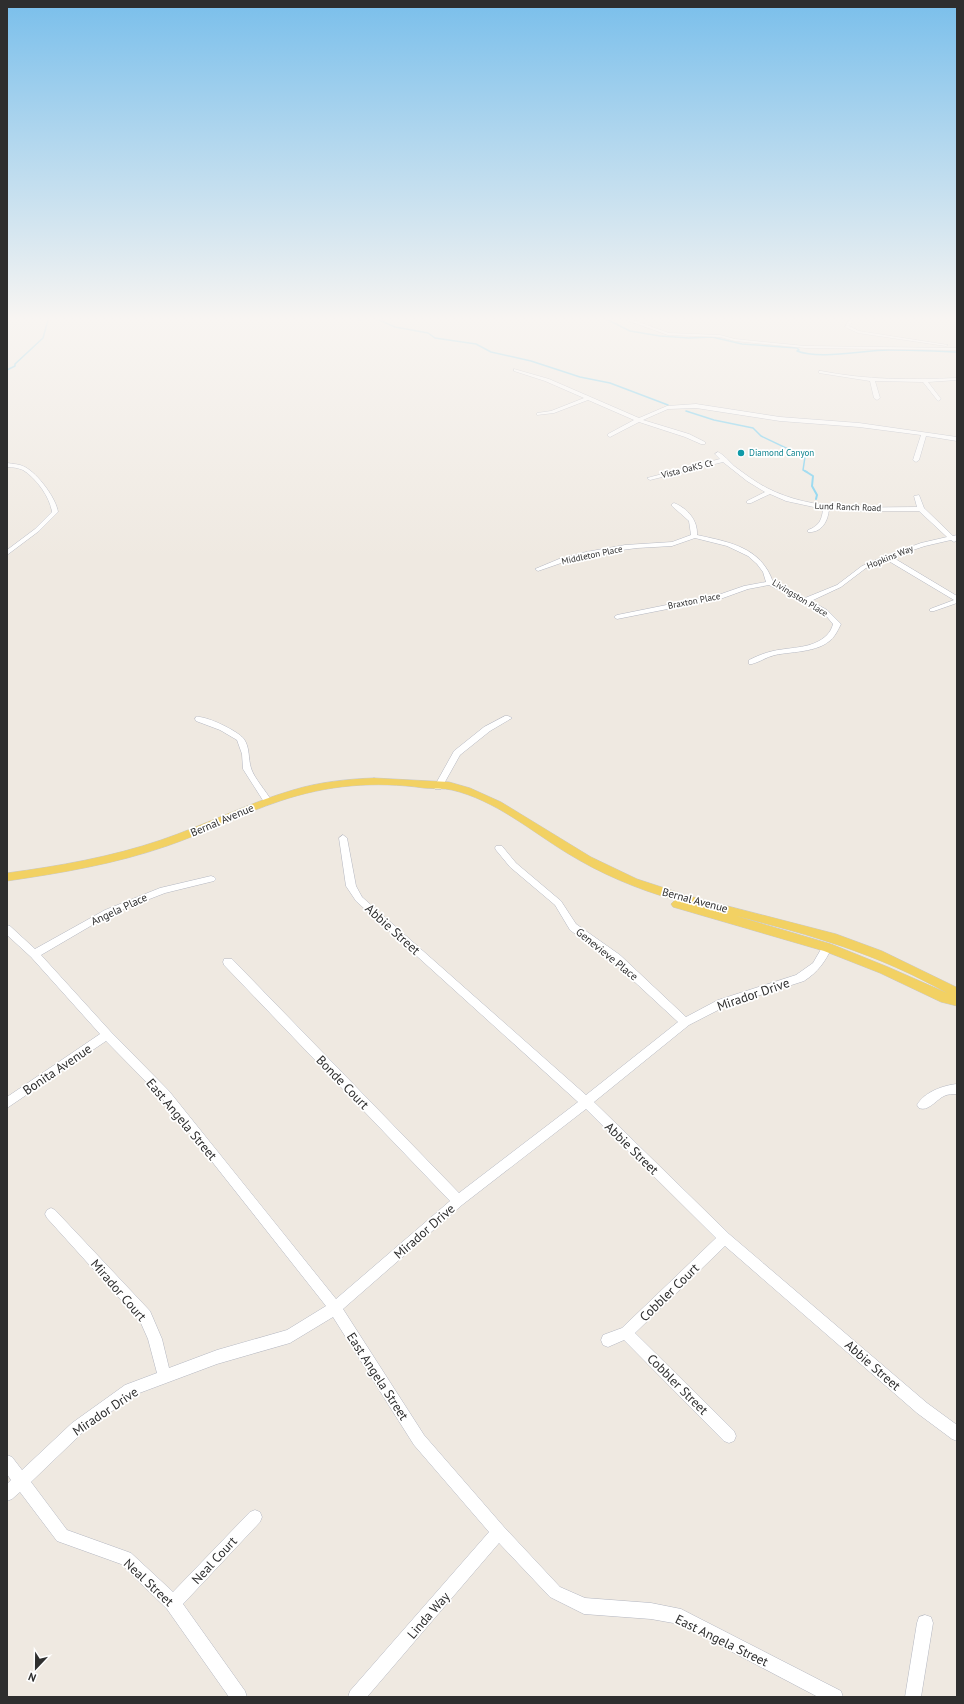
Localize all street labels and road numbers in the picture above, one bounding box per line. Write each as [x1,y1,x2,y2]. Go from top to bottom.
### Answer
street label: Vista OaKS Ct [659,457,714,480]
street label: Lund Ranch Road [815,500,882,513]
street label: Hopkins Way [865,542,915,571]
street label: Middleton Place [560,543,624,566]
street label: Livingston Place [770,577,830,619]
street label: Braxton Place [667,590,721,611]
street label: Bernal Avenue [188,800,256,840]
street label: Bernal Avenue [661,885,730,916]
street label: Angela Place [89,890,150,928]
street label: Abbie Street [362,900,424,959]
street label: Genevieve Place [573,925,641,984]
street label: Mirador Drive [715,974,792,1015]
street label: Bonita Avenue [20,1040,95,1099]
street label: Bonde Court [313,1052,373,1113]
street label: East Angela Street [142,1075,221,1164]
street label: Abbie Street [601,1118,663,1179]
street label: Mirador Drive [390,1200,458,1263]
street label: Mirador Court [87,1256,151,1325]
street label: Cobbler Court [636,1259,703,1325]
street label: East Angela Street [343,1329,413,1424]
street label: Abbie Street [841,1337,905,1395]
street label: Cobbler Street [644,1350,712,1419]
street label: Mirador Drive [69,1383,141,1440]
street label: Neal Court [188,1532,241,1588]
street label: Neal Street [120,1555,178,1610]
street label: Linda Way [403,1588,453,1642]
street label: East Angela Street [672,1611,772,1671]

